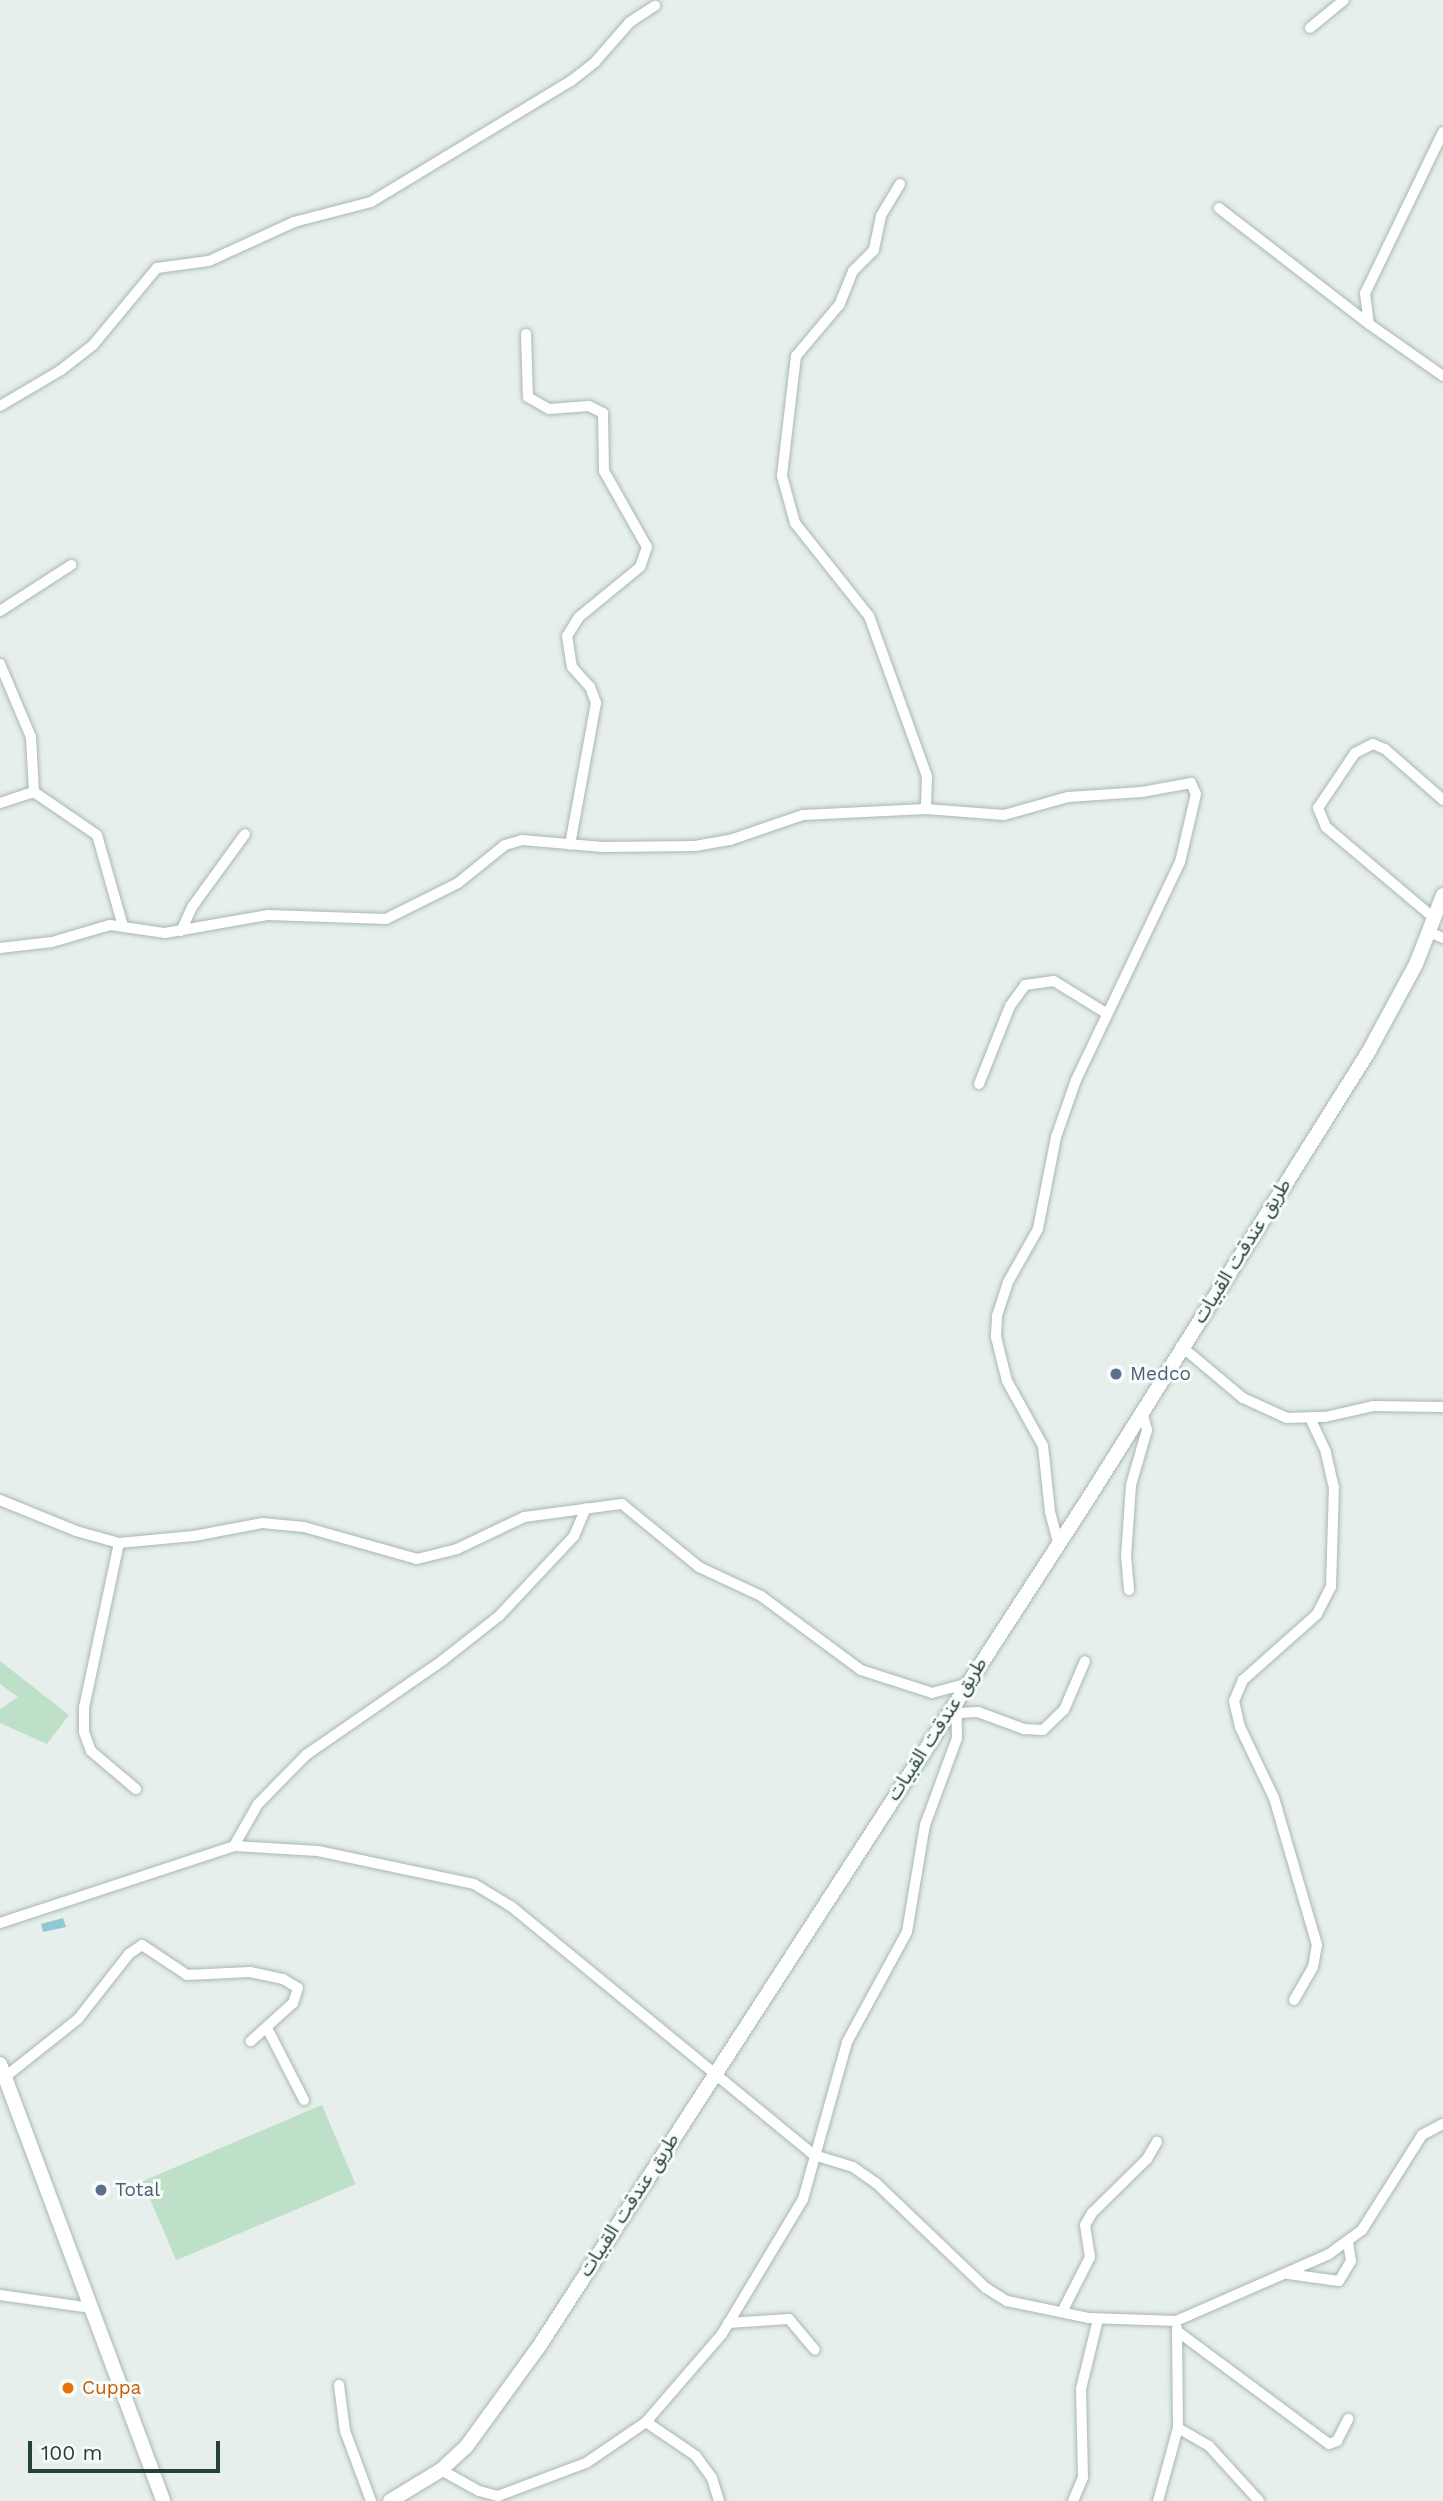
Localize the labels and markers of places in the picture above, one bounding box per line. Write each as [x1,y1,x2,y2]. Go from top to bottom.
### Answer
place label: Medco [1130,1363,1191,1385]
marker: Medco [1108,1366,1124,1382]
place label: Total [115,2179,160,2201]
marker: Total [93,2182,109,2198]
place label: Cuppa [82,2377,141,2399]
marker: Cuppa [60,2380,76,2396]

